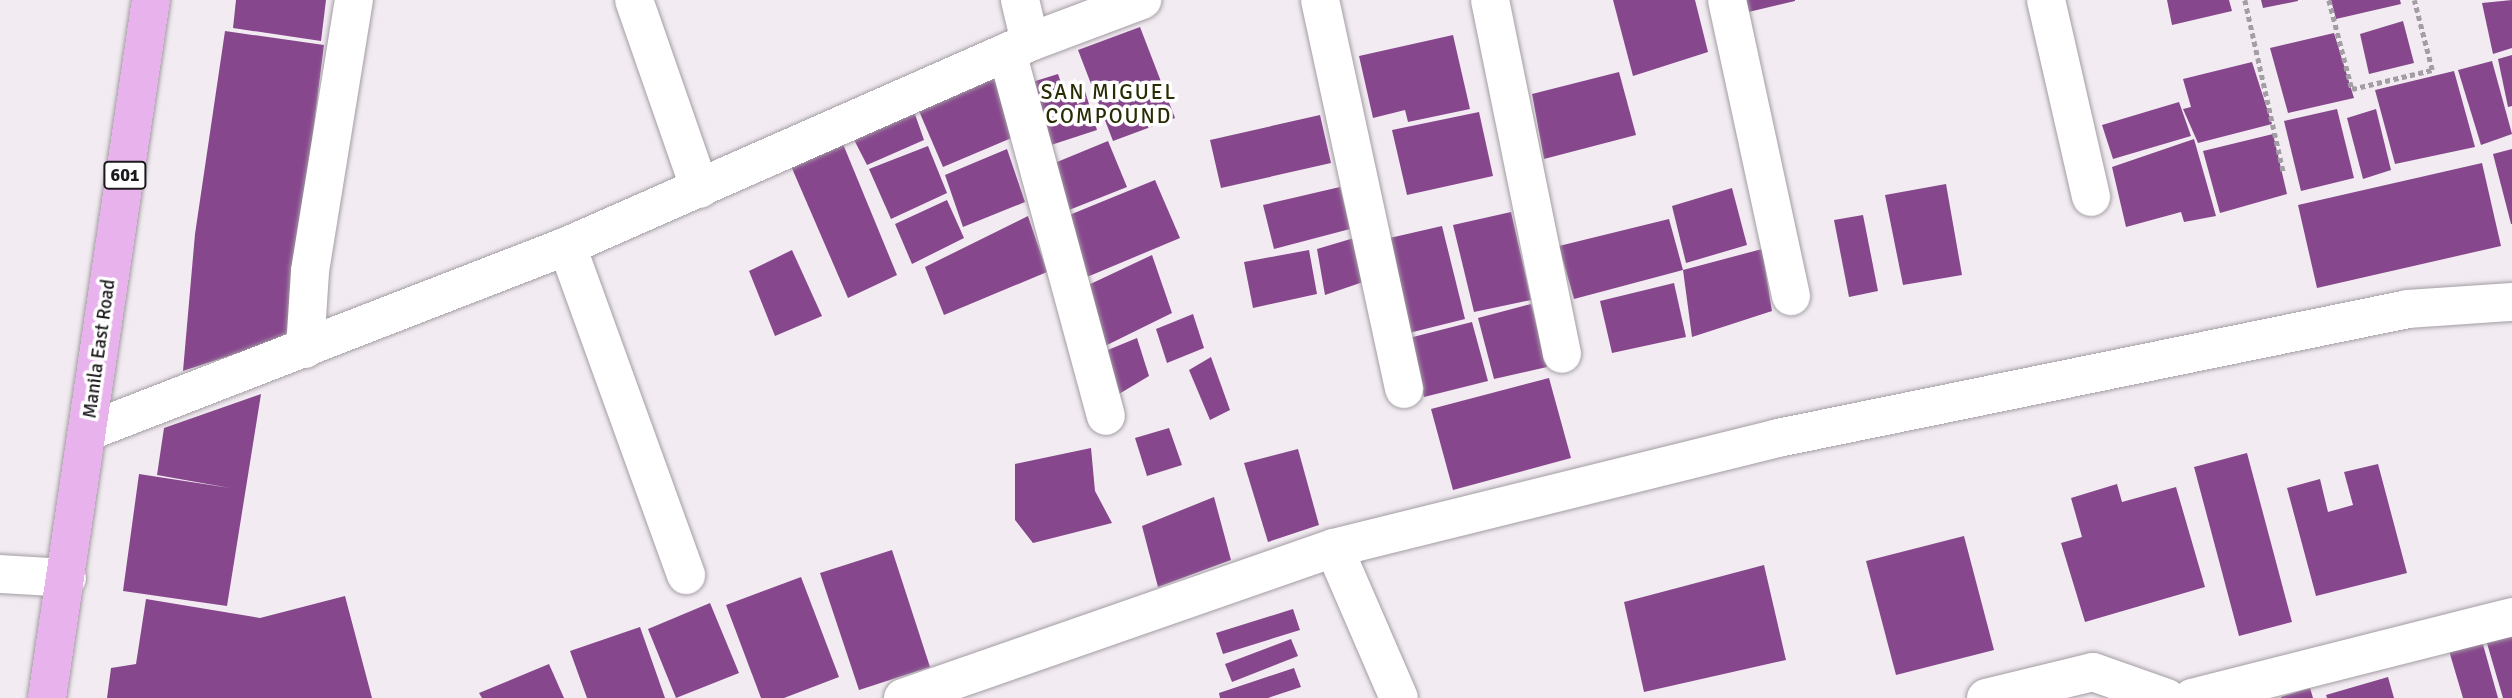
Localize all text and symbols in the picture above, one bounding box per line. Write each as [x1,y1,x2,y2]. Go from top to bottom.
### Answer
district label: SAN MIGUEL COMPOUND [1042,79,1176,129]
road number: 601 [102,160,148,190]
street label: Manila East Road [79,278,121,420]

